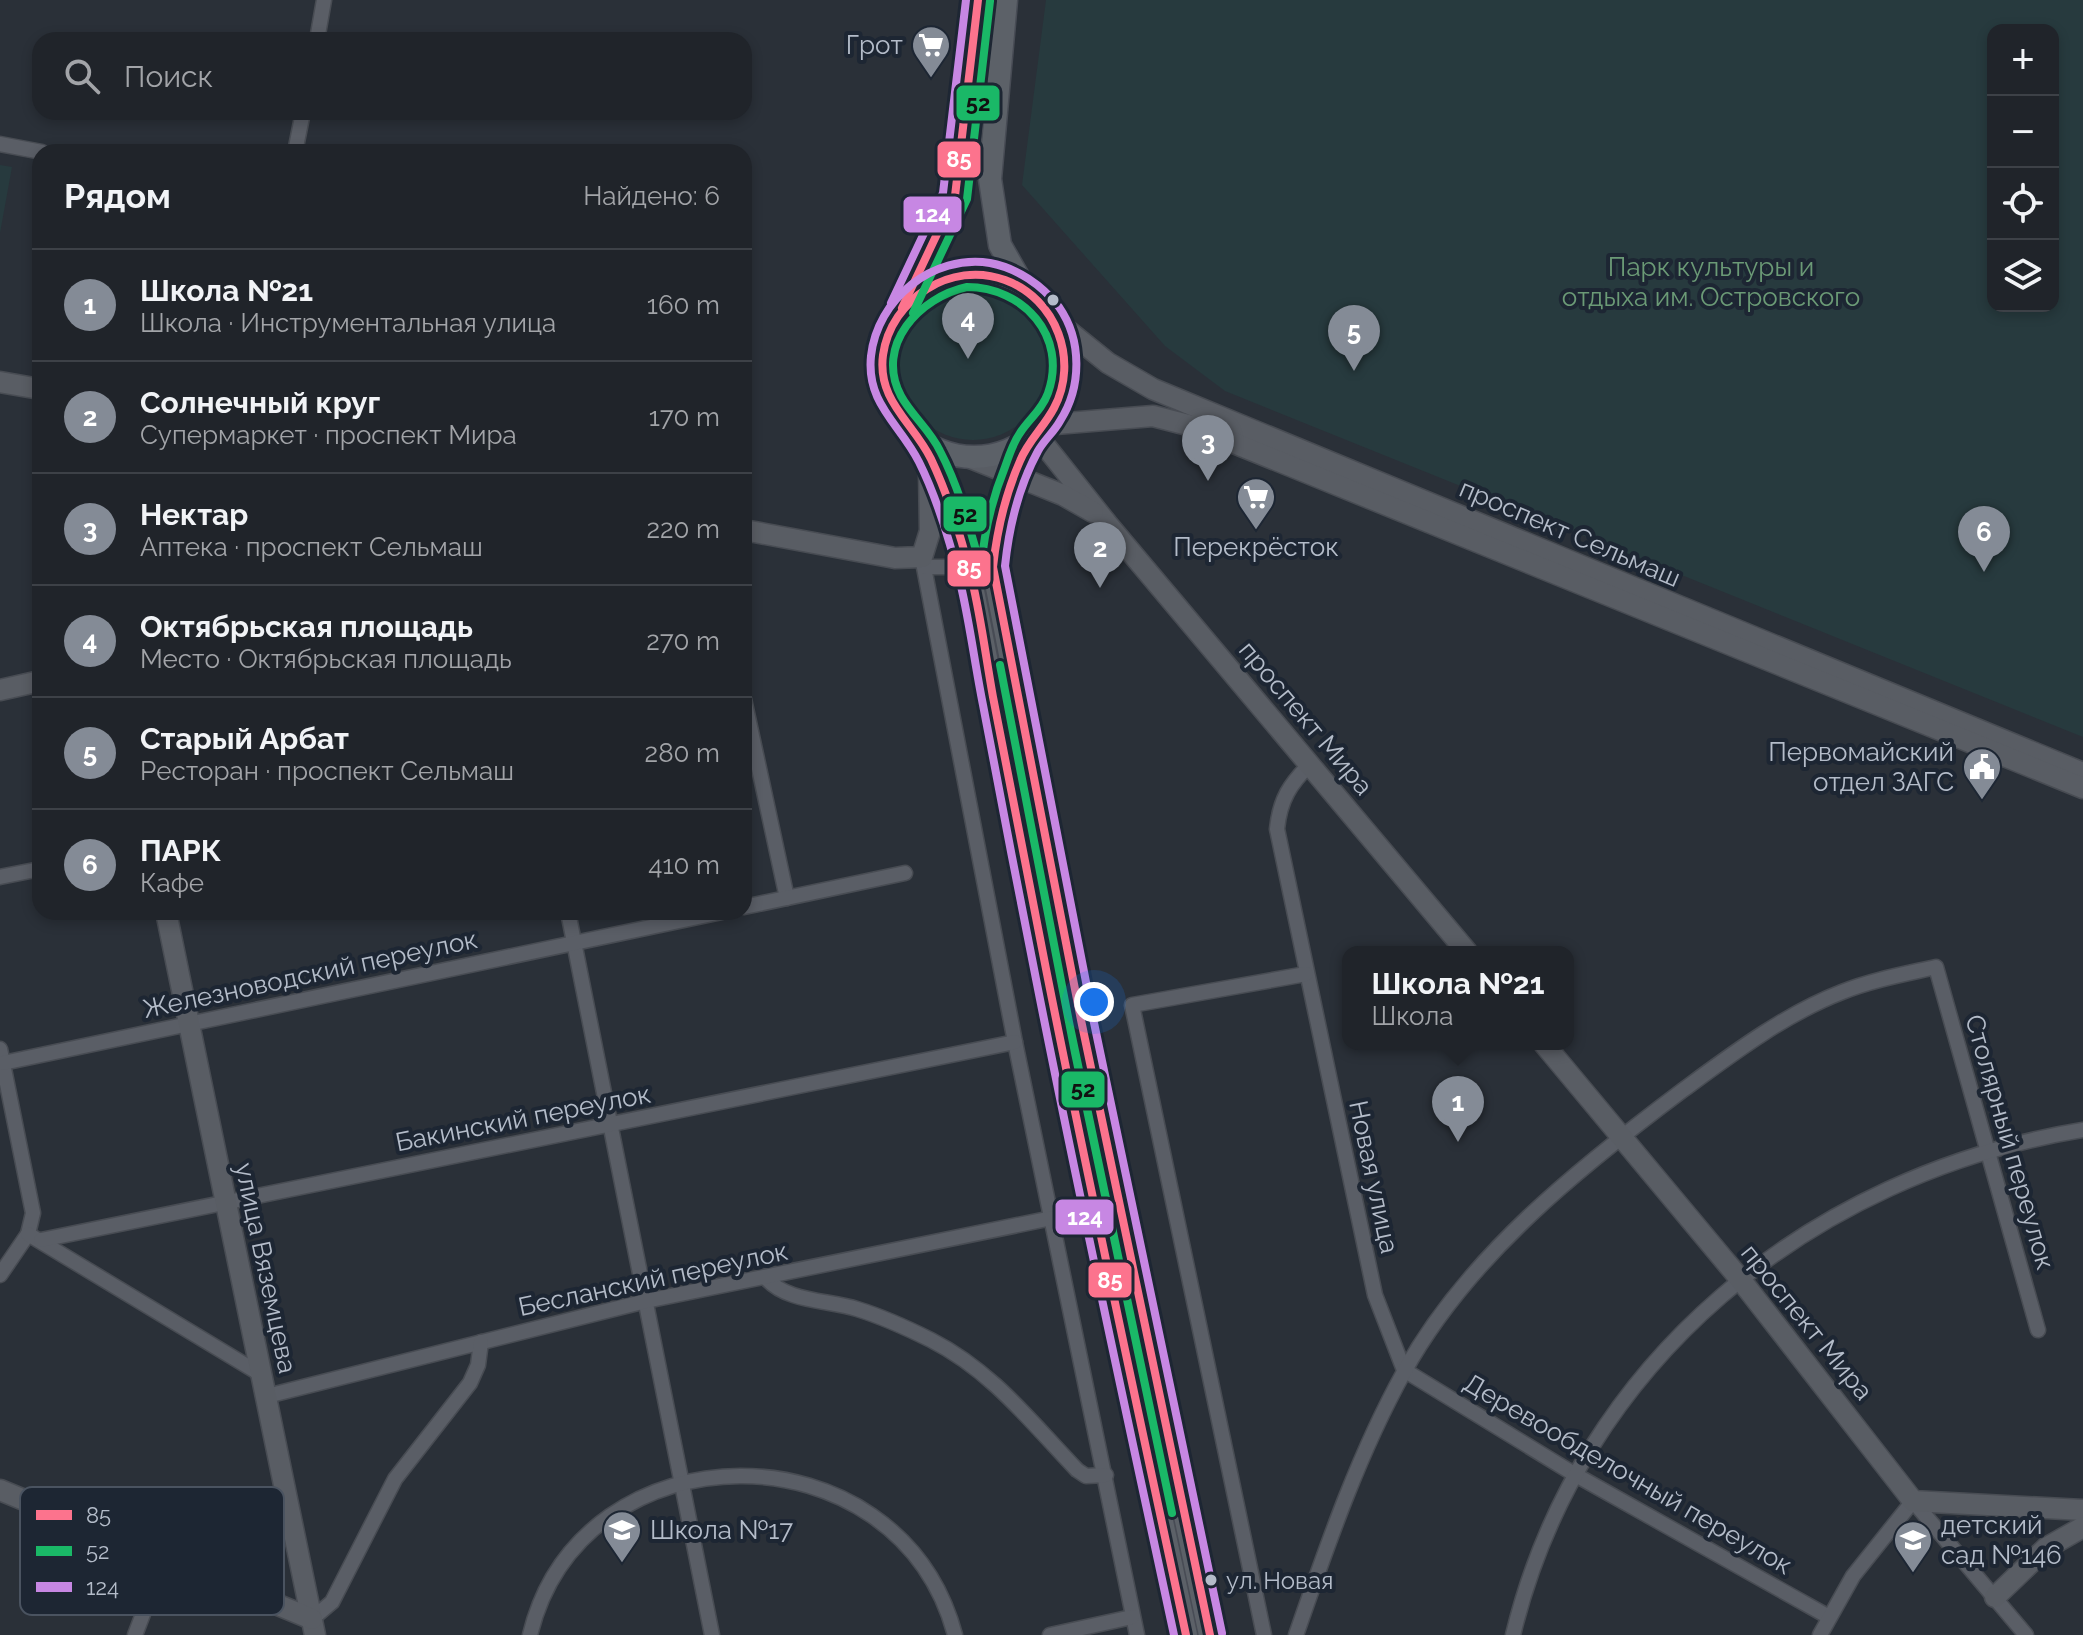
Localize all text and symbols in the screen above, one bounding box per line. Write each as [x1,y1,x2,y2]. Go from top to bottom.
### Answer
supermarket icon: Грот [910,24,952,79]
map controls [1987,24,2059,312]
button: + [1987,24,2059,96]
place label: Грот [846,30,903,60]
search box [32,32,752,120]
icon: search [60,54,104,98]
text: Поиск [124,59,213,94]
line badge: 52 [955,84,1001,122]
text: 52 [966,90,990,116]
button: − [1987,96,2059,168]
line badge: 85 [936,140,982,179]
text: 85 [946,146,972,172]
button: locate [1987,168,2059,240]
text: Рядом [64,176,171,216]
text: Найдено: 6 [583,181,720,211]
line badge: 124 [902,195,963,234]
text: 124 [915,201,951,227]
button: layers [1987,240,2059,312]
park label: Парк культуры и отдыха им. Островского [1562,252,1860,312]
text: Школа №21 [140,273,313,308]
text: 1 [84,290,96,320]
text: 160 m [647,290,720,320]
unlabelled marker [1045,292,1061,308]
pin: 4 [942,293,994,359]
pin: 5 [1328,305,1380,371]
text: Школа · Инструментальная улица [140,308,556,338]
text: Солнечный круг [140,385,380,420]
text: 2 [83,402,97,432]
text: 170 m [649,402,720,432]
pin: 3 [1182,415,1234,481]
text: Супермаркет · проспект Мира [140,420,517,450]
street label: проспект Сельмаш [1455,473,1685,593]
supermarket icon: Перекрёсток [1235,476,1277,531]
line badge: 52 [942,495,988,533]
text: Нектар [140,497,248,532]
text: 52 [953,501,977,527]
pin: 6 [1958,506,2010,572]
text: 3 [83,514,97,544]
text: 220 m [646,514,720,544]
pin: 2 [1074,522,1126,588]
text: Аптека · проспект Сельмаш [140,532,483,562]
place label: Перекрёсток [1173,532,1339,562]
line badge: 85 [946,549,992,588]
text: 85 [956,555,982,581]
text: Октябрьская площадь [140,609,473,644]
text: 4 [83,626,97,656]
text: 270 m [646,626,720,656]
street label: проспект Мира [1233,635,1379,801]
text: Место · Октябрьская площадь [140,644,512,674]
text: Старый Арбат [140,721,349,756]
place label: Первомайский отдел ЗАГС [1768,737,1954,797]
text: 5 [83,738,97,768]
text: 280 m [645,738,720,768]
public building icon: Первомайский отдел ЗАГС [1961,746,2003,801]
text: Ресторан · проспект Сельмаш [140,756,514,786]
text: ПАРК [140,833,221,868]
text: 6 [82,850,98,880]
text: 410 m [648,850,720,880]
text: Кафе [140,868,204,898]
street label: Железноводский переулок [140,924,480,1024]
popup [1342,946,1574,1050]
text: Школа №21 [1371,966,1545,1001]
your location [1074,982,1114,1022]
text: Школа [1371,1001,1453,1031]
street label: Столярный переулок [1959,1011,2061,1273]
line badge: 52 [1060,1070,1106,1109]
text: 52 [1071,1076,1095,1102]
pin: 1 [1432,1076,1484,1142]
street label: Бакинский переулок [393,1079,653,1157]
street label: Новая улица [1343,1098,1405,1256]
street label: улица Вяземцева [229,1160,303,1376]
line badge: 124 [1054,1198,1115,1236]
text: 124 [1067,1204,1103,1230]
street label: Бесланский переулок [516,1236,790,1322]
street label: проспект Мира [1735,1238,1879,1406]
line badge: 85 [1087,1261,1133,1299]
text: 85 [1097,1267,1123,1293]
street label: Деревообделочный переулок [1459,1367,1797,1581]
legend [20,1487,284,1615]
text: 85 [86,1502,111,1528]
school or university icon: Школа №17 [601,1509,643,1564]
place label: детский сад №146 [1941,1510,2062,1570]
place label: Школа №17 [650,1515,793,1545]
school or university icon: детский сад №146 [1892,1519,1934,1574]
text: 52 [86,1538,109,1564]
place label: ул. Новая [1226,1566,1333,1595]
marker: ул. Новая [1203,1572,1219,1588]
text: 124 [86,1574,119,1600]

